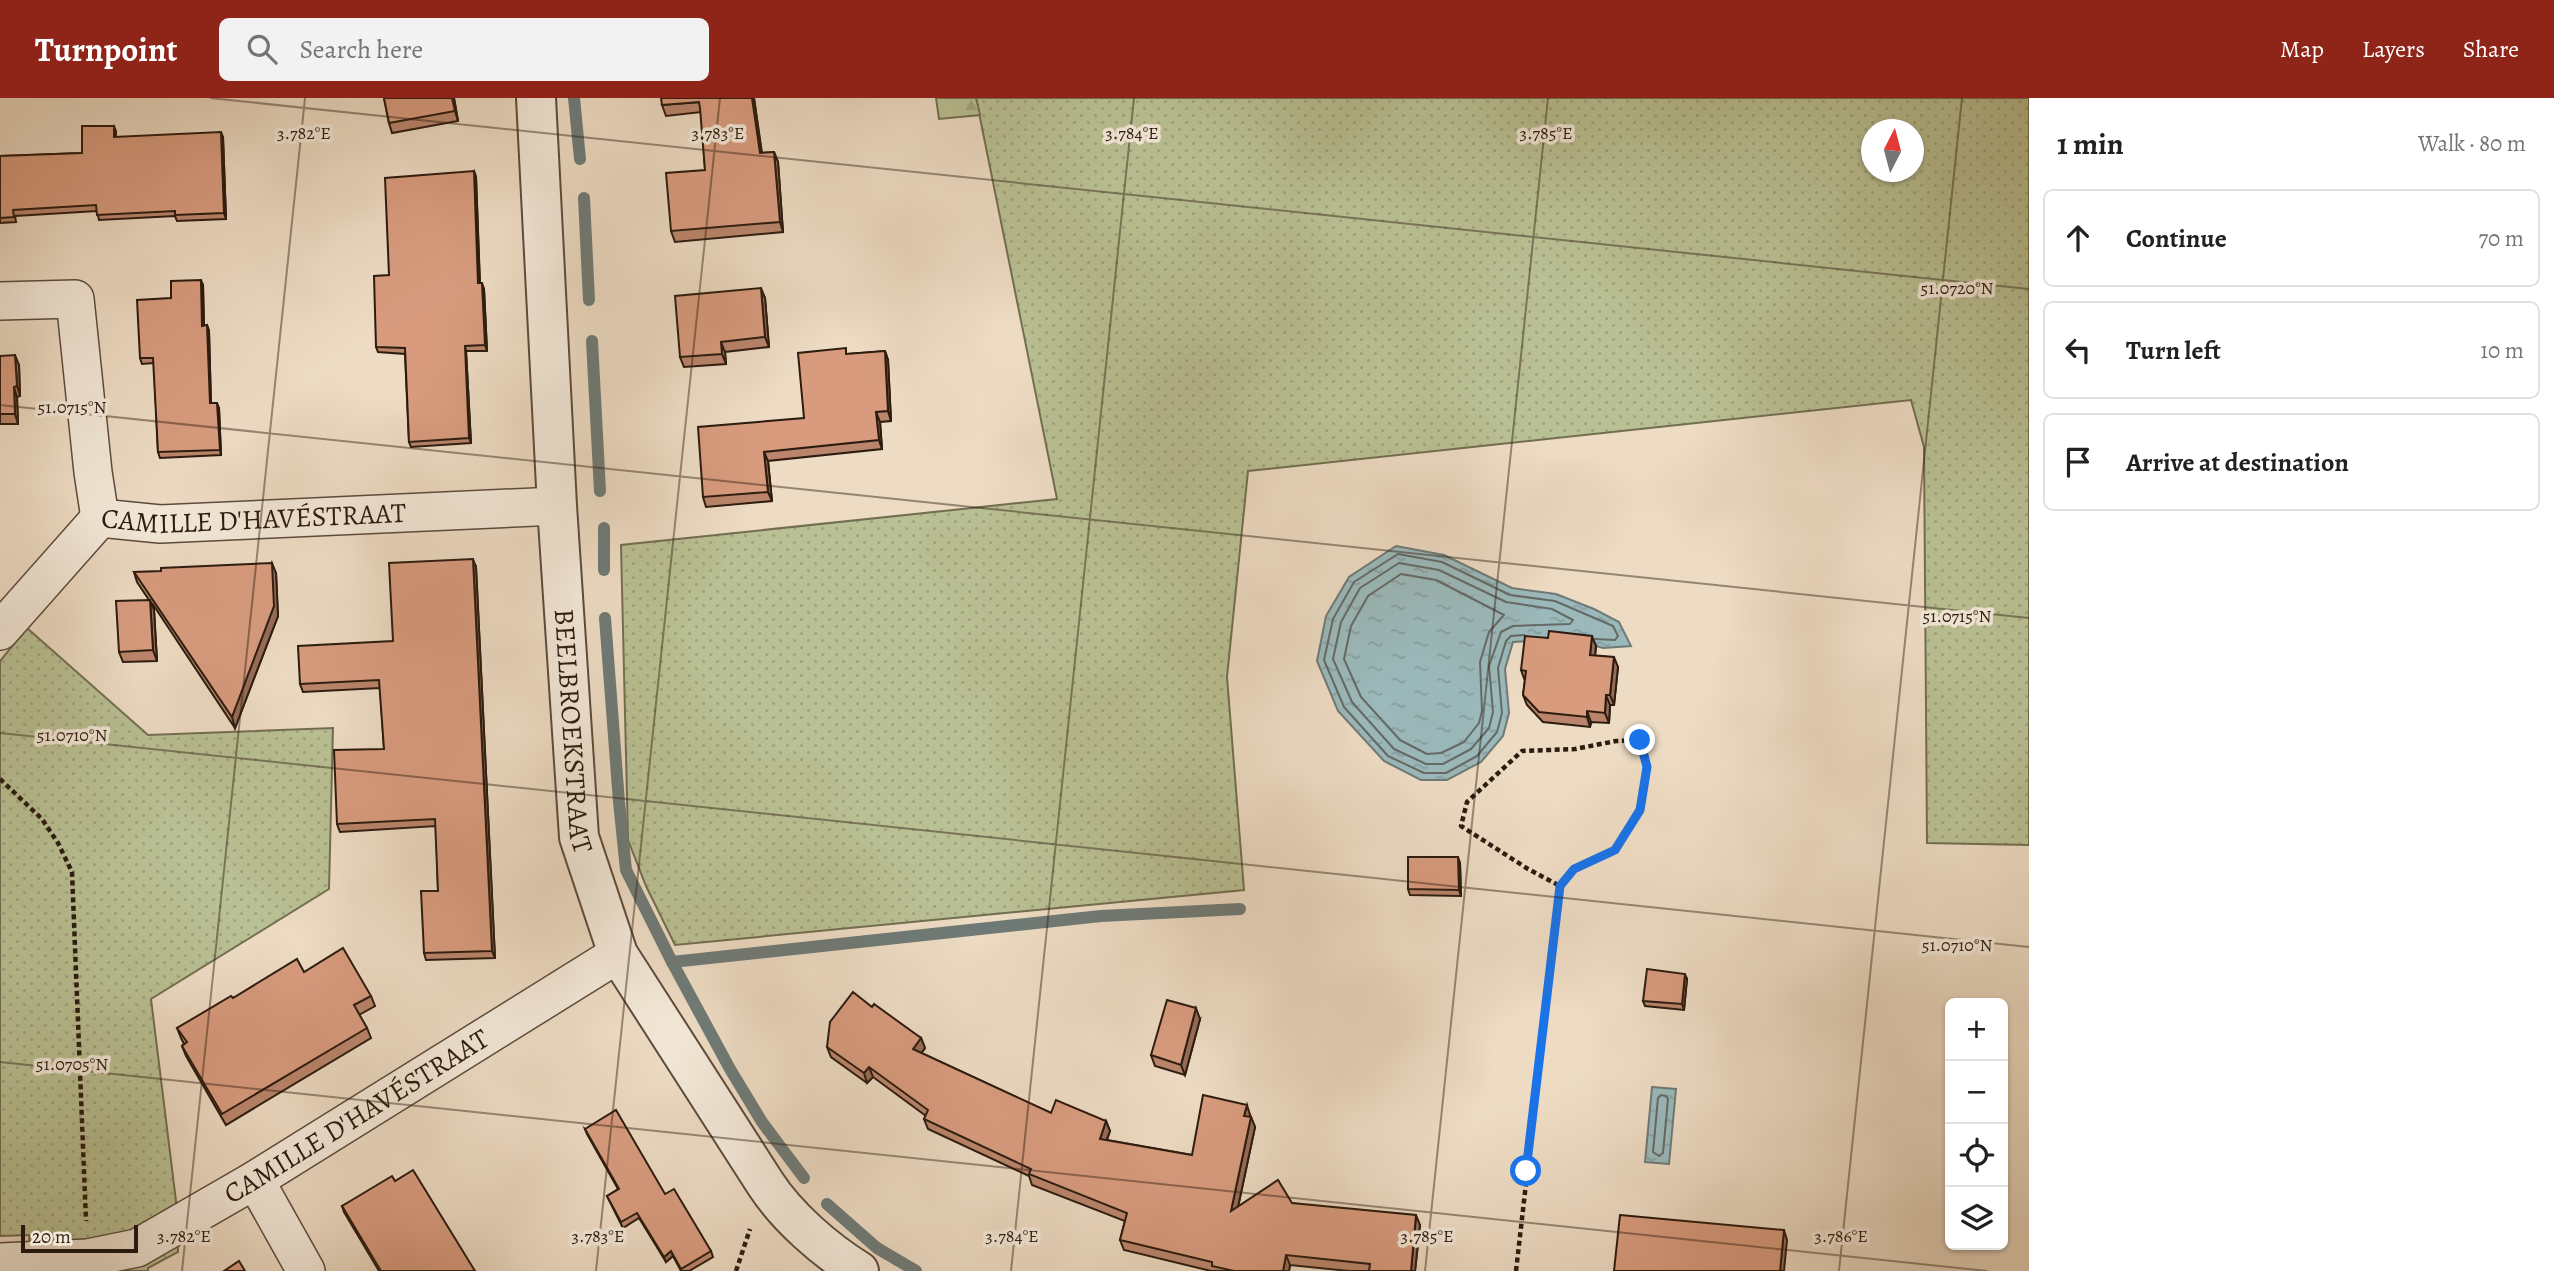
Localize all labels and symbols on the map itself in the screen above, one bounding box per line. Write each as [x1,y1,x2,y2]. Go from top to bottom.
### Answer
north arrow [1861,119,1924,182]
text: 3.782°E [277,121,331,145]
text: 3.783°E [692,121,744,145]
text: 3.784°E [1105,121,1159,145]
text: 3.785°E [1519,121,1573,145]
text: 51.0720°N [1920,276,1994,300]
text: 51.0715°N [38,395,106,419]
street label: CAMILLE D'HAVÉSTRAAT [100,494,407,543]
text: 51.0715°N [1923,604,1991,628]
street label: BEELBROEKSTRAAT [545,607,602,858]
text: 51.0710°N [37,723,107,747]
route end [1624,724,1655,755]
text: 51.0710°N [1922,933,1992,957]
street label: CAMILLE D'HAVÉSTRAAT [217,1020,496,1213]
text: 51.0705°N [36,1052,108,1076]
route start [1510,1155,1541,1186]
scale bar [21,1222,138,1254]
text: 3.782°E [157,1224,211,1248]
text: 3.783°E [572,1224,624,1248]
text: 3.784°E [985,1224,1039,1248]
text: 3.785°E [1400,1224,1454,1248]
text: 3.786°E [1814,1224,1868,1248]

